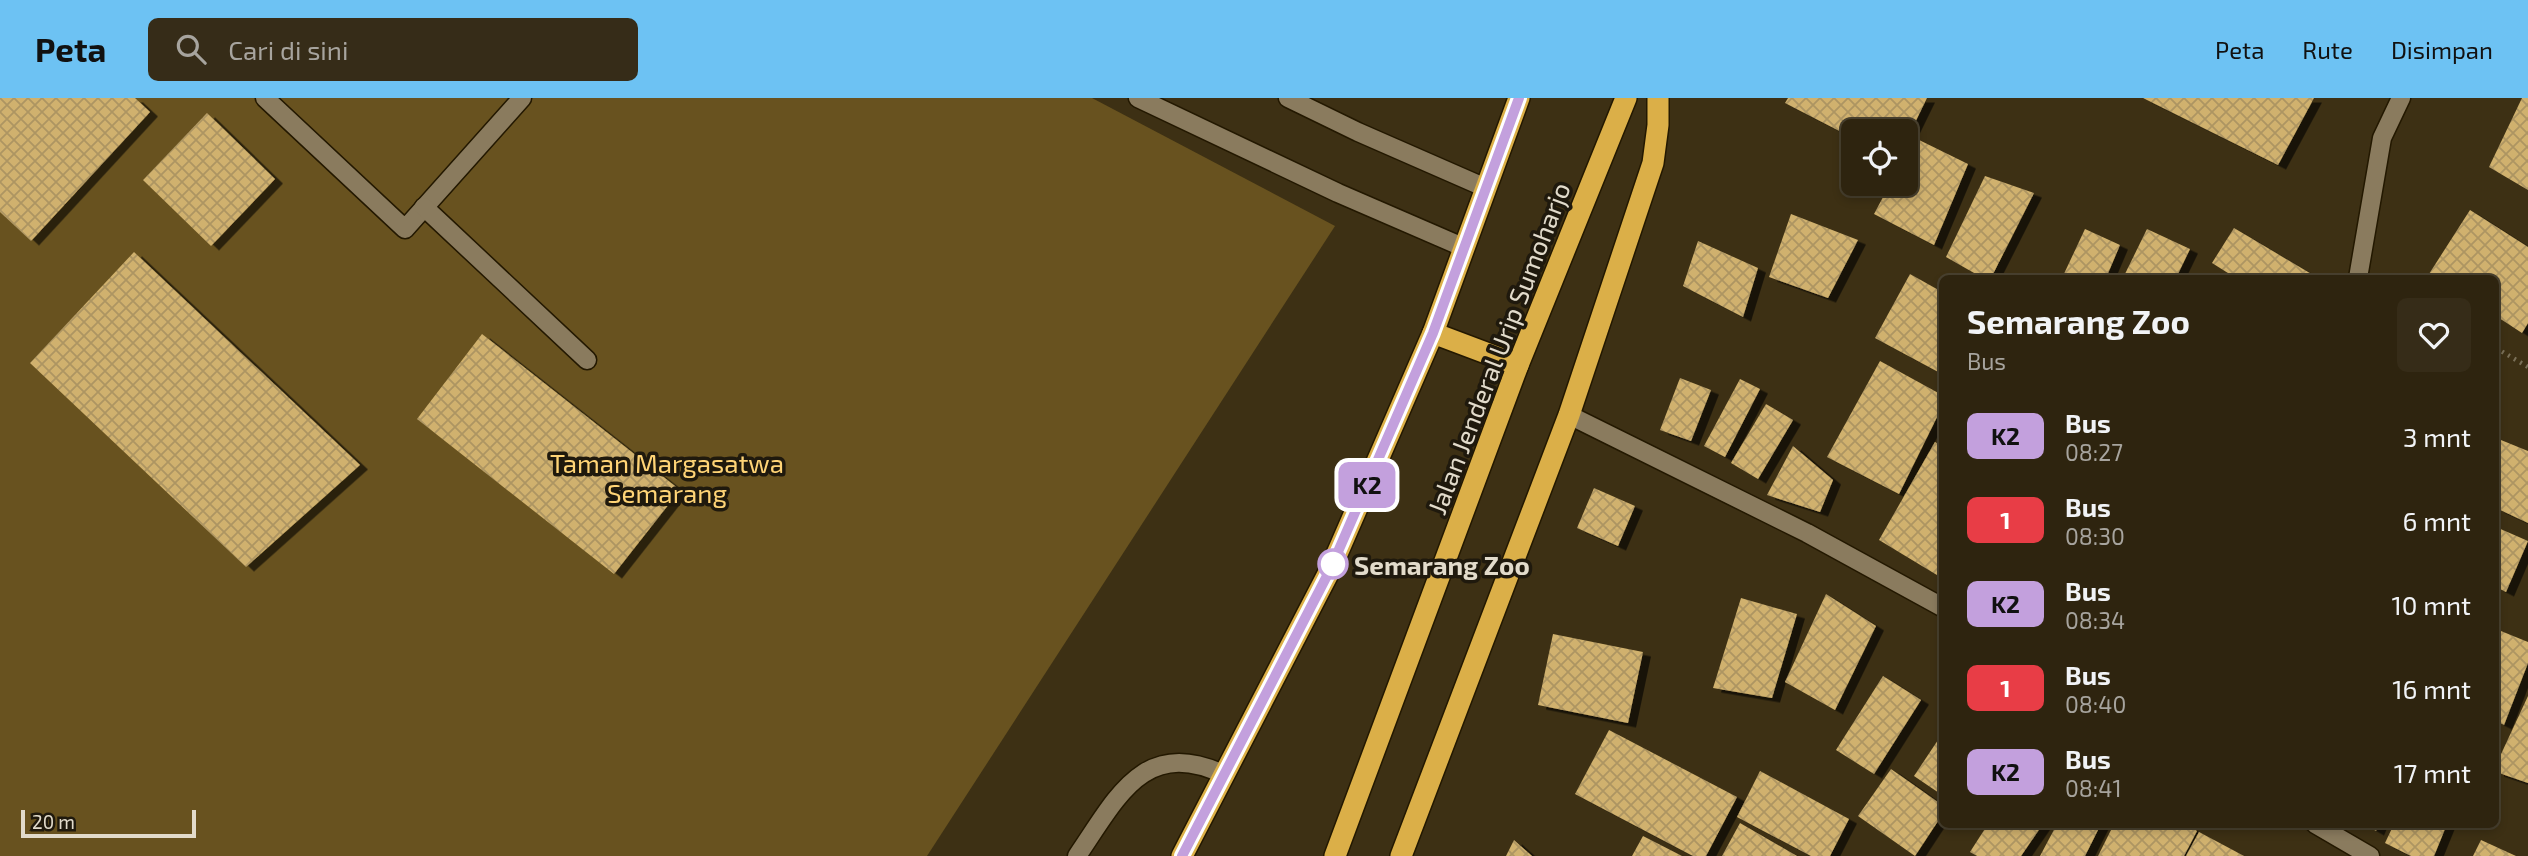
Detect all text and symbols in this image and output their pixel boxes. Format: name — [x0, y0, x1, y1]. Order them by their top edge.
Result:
search box — [148, 18, 638, 81]
text: Peta — [35, 29, 106, 69]
icon: search — [172, 30, 210, 68]
text: Cari di sini — [228, 34, 348, 65]
text: Peta — [2215, 35, 2264, 64]
text: Rute — [2302, 35, 2353, 64]
text: Disimpan — [2391, 35, 2493, 64]
map controls — [1841, 119, 1918, 196]
button: locate — [1841, 119, 1918, 196]
street label: Jalan Jenderal Urip Sumoharjo — [1420, 178, 1576, 518]
button: heart — [2397, 298, 2471, 372]
text: Semarang Zoo — [1967, 301, 2190, 341]
text: Bus — [1967, 347, 2006, 375]
text: Bus — [2065, 407, 2111, 438]
text: K2 — [1991, 421, 2020, 450]
text: 3 mnt — [2403, 421, 2471, 452]
text: 08:27 — [2065, 438, 2123, 466]
park label: Taman Margasatwa Semarang — [550, 447, 784, 508]
line badge: K2 — [1336, 462, 1398, 508]
text: K2 — [1352, 470, 1382, 499]
text: Bus — [2065, 491, 2111, 522]
text: 1 — [2000, 505, 2011, 534]
text: 6 mnt — [2403, 505, 2471, 536]
text: 08:30 — [2065, 522, 2125, 550]
marker: Semarang Zoo — [1318, 549, 1348, 579]
place label: Semarang Zoo — [1354, 549, 1530, 580]
text: Bus — [2065, 575, 2111, 606]
text: K2 — [1991, 589, 2020, 618]
text: 10 mnt — [2391, 589, 2471, 620]
text: 08:34 — [2065, 606, 2125, 634]
text: Bus — [2065, 659, 2111, 690]
text: 1 — [2000, 673, 2011, 702]
text: 16 mnt — [2392, 673, 2471, 704]
text: 08:40 — [2065, 690, 2126, 718]
text: Bus — [2065, 743, 2111, 774]
text: K2 — [1991, 757, 2020, 786]
text: 17 mnt — [2394, 757, 2471, 788]
text: 08:41 — [2065, 774, 2122, 802]
scale bar — [21, 807, 196, 839]
text: 20 m — [32, 810, 75, 833]

